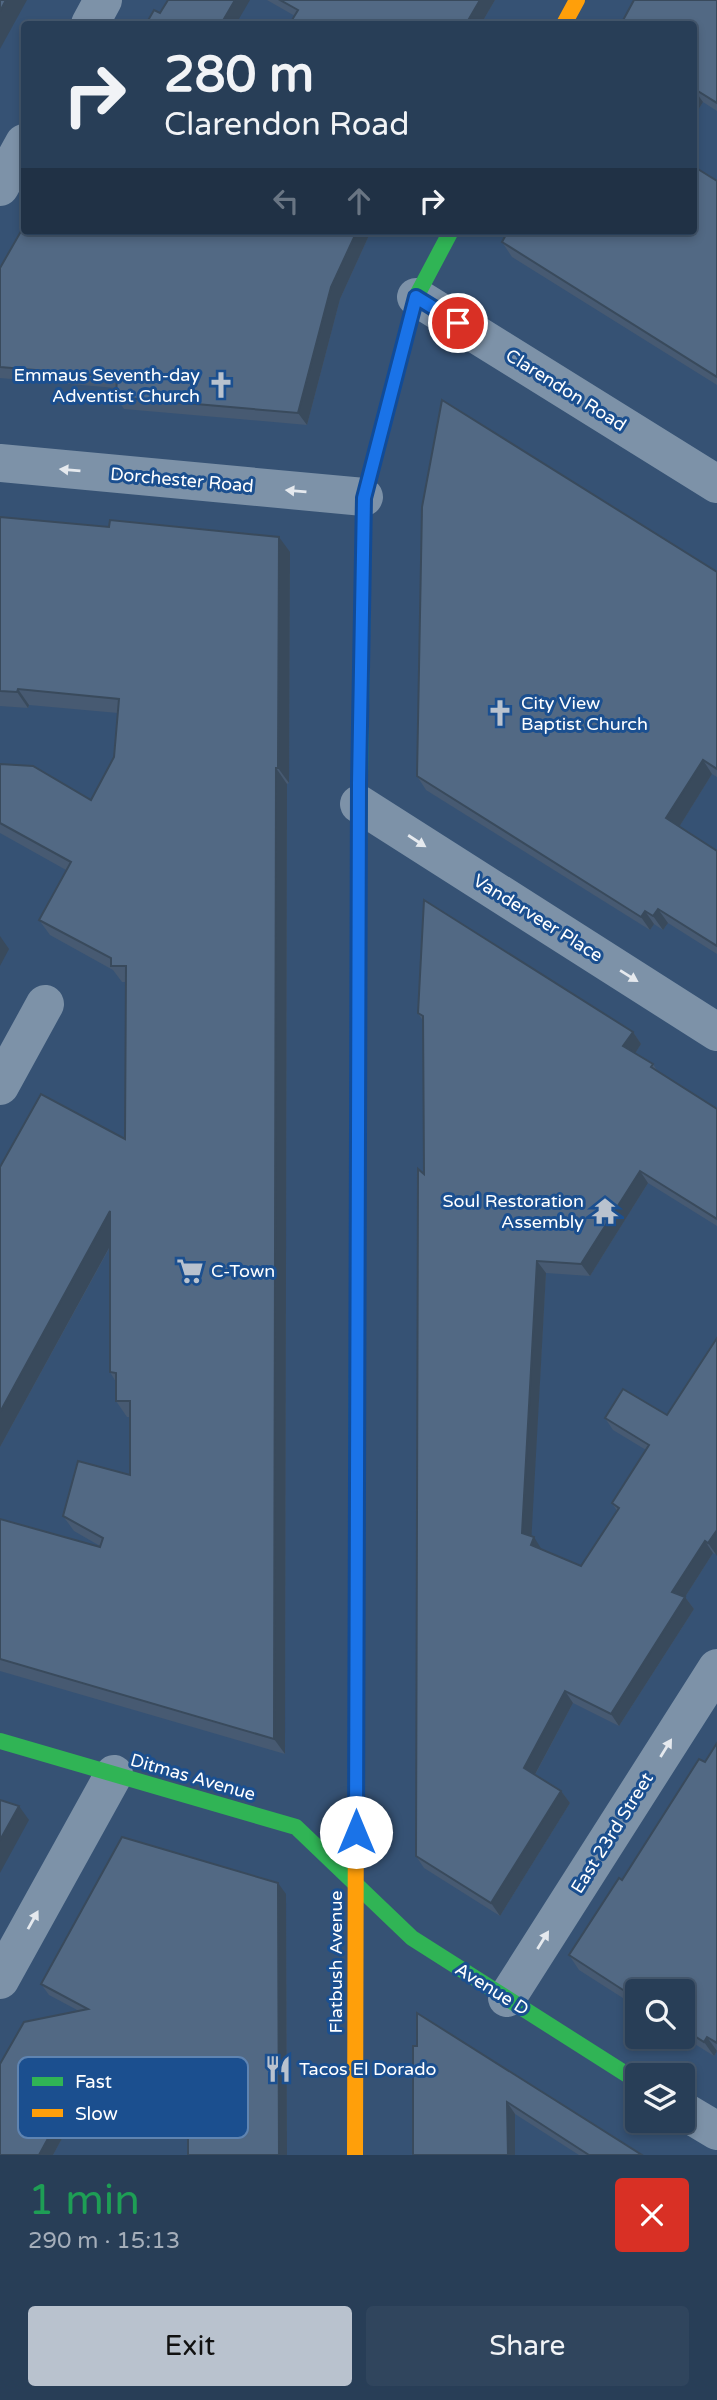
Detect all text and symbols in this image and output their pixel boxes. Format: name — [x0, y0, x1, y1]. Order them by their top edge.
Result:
text: 280 m — [164, 46, 314, 105]
icon: right — [49, 49, 140, 140]
text: Clarendon Road — [164, 106, 409, 144]
icon: left — [267, 182, 305, 220]
icon: ahead — [340, 182, 378, 220]
icon: right — [413, 182, 451, 220]
pin — [428, 293, 488, 353]
icon: arrive — [439, 304, 477, 342]
street label: Clarendon Road — [502, 344, 630, 436]
place label: Emmaus Seventh-day Adventist Church — [14, 364, 200, 407]
church icon: Emmaus Seventh-day Adventist Church — [206, 370, 236, 400]
street label: Dorchester Road — [109, 463, 255, 497]
one-way arrow — [59, 464, 81, 475]
one-way arrow — [285, 485, 307, 496]
place label: City View Baptist Church — [521, 692, 648, 735]
church icon: City View Baptist Church — [485, 698, 515, 728]
one-way arrow — [407, 835, 426, 848]
street label: Vanderveer Place — [469, 869, 607, 967]
one-way arrow — [620, 970, 639, 983]
place label: Soul Restoration Assembly — [443, 1190, 584, 1233]
temple icon: Soul Restoration Assembly — [590, 1196, 620, 1226]
supermarket icon: C-Town — [175, 1256, 205, 1286]
place label: C-Town — [211, 1260, 275, 1282]
one-way arrow — [659, 1739, 672, 1758]
street label: Ditmas Avenue — [128, 1749, 258, 1805]
street label: East 23rd Street — [566, 1768, 658, 1897]
position arrow — [319, 1795, 393, 1869]
street label: Flatbush Avenue — [325, 1890, 347, 2034]
one-way arrow — [27, 1911, 39, 1930]
one-way arrow — [537, 1931, 550, 1950]
street label: Avenue D — [451, 1958, 533, 2020]
map controls — [625, 1979, 695, 2133]
button: search — [625, 1979, 695, 2049]
restaurant icon: Tacos El Dorado — [263, 2054, 293, 2084]
legend — [18, 2057, 248, 2138]
place label: Tacos El Dorado — [299, 2058, 437, 2080]
button: layers — [625, 2063, 695, 2133]
text: Fast — [75, 2071, 112, 2093]
text: Slow — [75, 2103, 118, 2125]
text: 1 min — [28, 2175, 140, 2226]
button: close — [615, 2178, 689, 2252]
text: 290 m · 15:13 — [28, 2227, 180, 2255]
button: Exit — [28, 2306, 352, 2386]
button: Share — [366, 2306, 689, 2386]

